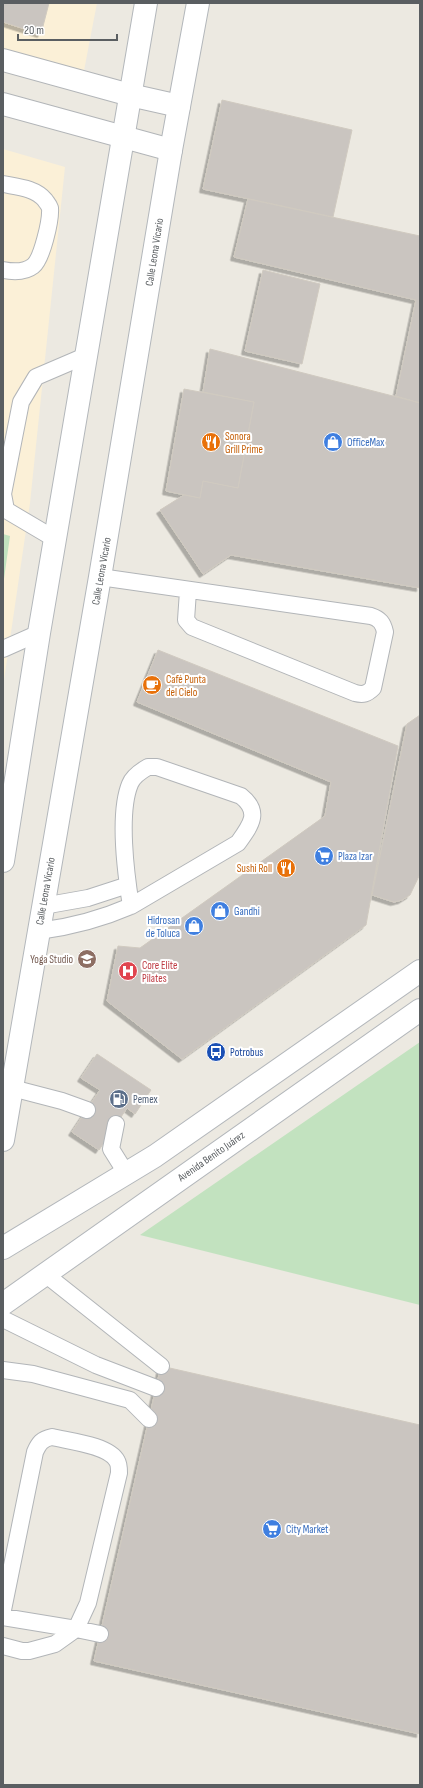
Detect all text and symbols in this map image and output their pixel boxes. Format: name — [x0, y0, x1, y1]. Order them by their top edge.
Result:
scale bar — [18, 16, 117, 42]
text: 20 m — [24, 23, 44, 38]
street label: Calle Leona Vicario — [143, 217, 166, 287]
place label: Sonora Grill Prime — [225, 430, 263, 456]
restaurant icon: Sonora Grill Prime — [200, 431, 222, 453]
shop icon: OfficeMax — [322, 431, 344, 453]
place label: OfficeMax — [347, 436, 384, 449]
street label: Calle Leona Vicario — [89, 536, 114, 606]
place label: Café Punta del Cielo — [166, 673, 206, 699]
cafe icon: Café Punta del Cielo — [141, 674, 163, 696]
supermarket icon: Plaza Izar — [313, 845, 335, 867]
place label: Plaza Izar — [338, 850, 372, 863]
street label: Calle Leona Vicario — [33, 856, 58, 926]
restaurant icon: Sushi Roll — [275, 857, 297, 879]
place label: Sushi Roll — [237, 862, 272, 875]
shop icon: Gandhi — [209, 900, 231, 922]
place label: Gandhi — [234, 905, 260, 918]
place label: Hidrosan de Toluca — [146, 914, 180, 940]
shop icon: Hidrosan de Toluca — [183, 915, 205, 937]
school or university icon: Yoga Studio — [76, 948, 98, 970]
place label: Yoga Studio — [30, 953, 73, 966]
place label: Core Elite Pilates — [142, 959, 178, 985]
hospital icon: Core Elite Pilates — [117, 960, 139, 982]
bus stop icon: Potrobus — [205, 1041, 227, 1063]
place label: Potrobus — [230, 1046, 263, 1059]
fuel station icon: Pemex — [108, 1088, 130, 1110]
place label: Pemex — [133, 1093, 158, 1106]
street label: Avenida Benito Juárez — [175, 1129, 247, 1185]
supermarket icon: City Market — [261, 1518, 283, 1540]
place label: City Market — [286, 1523, 329, 1536]

